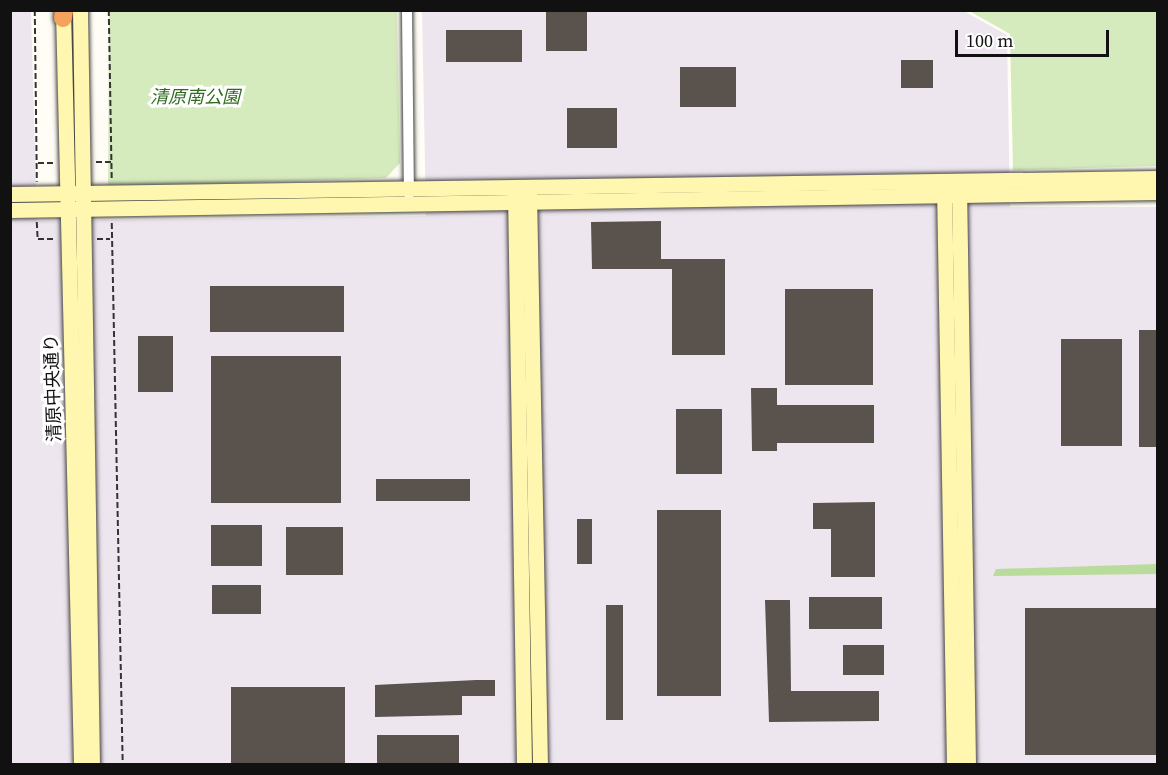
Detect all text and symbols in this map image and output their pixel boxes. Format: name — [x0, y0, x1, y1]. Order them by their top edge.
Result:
scale bar — [958, 18, 1112, 56]
text: 100 m — [966, 28, 1013, 53]
park label: 清原南公園 — [150, 86, 240, 108]
street label: 清原中央通り — [40, 334, 66, 442]

